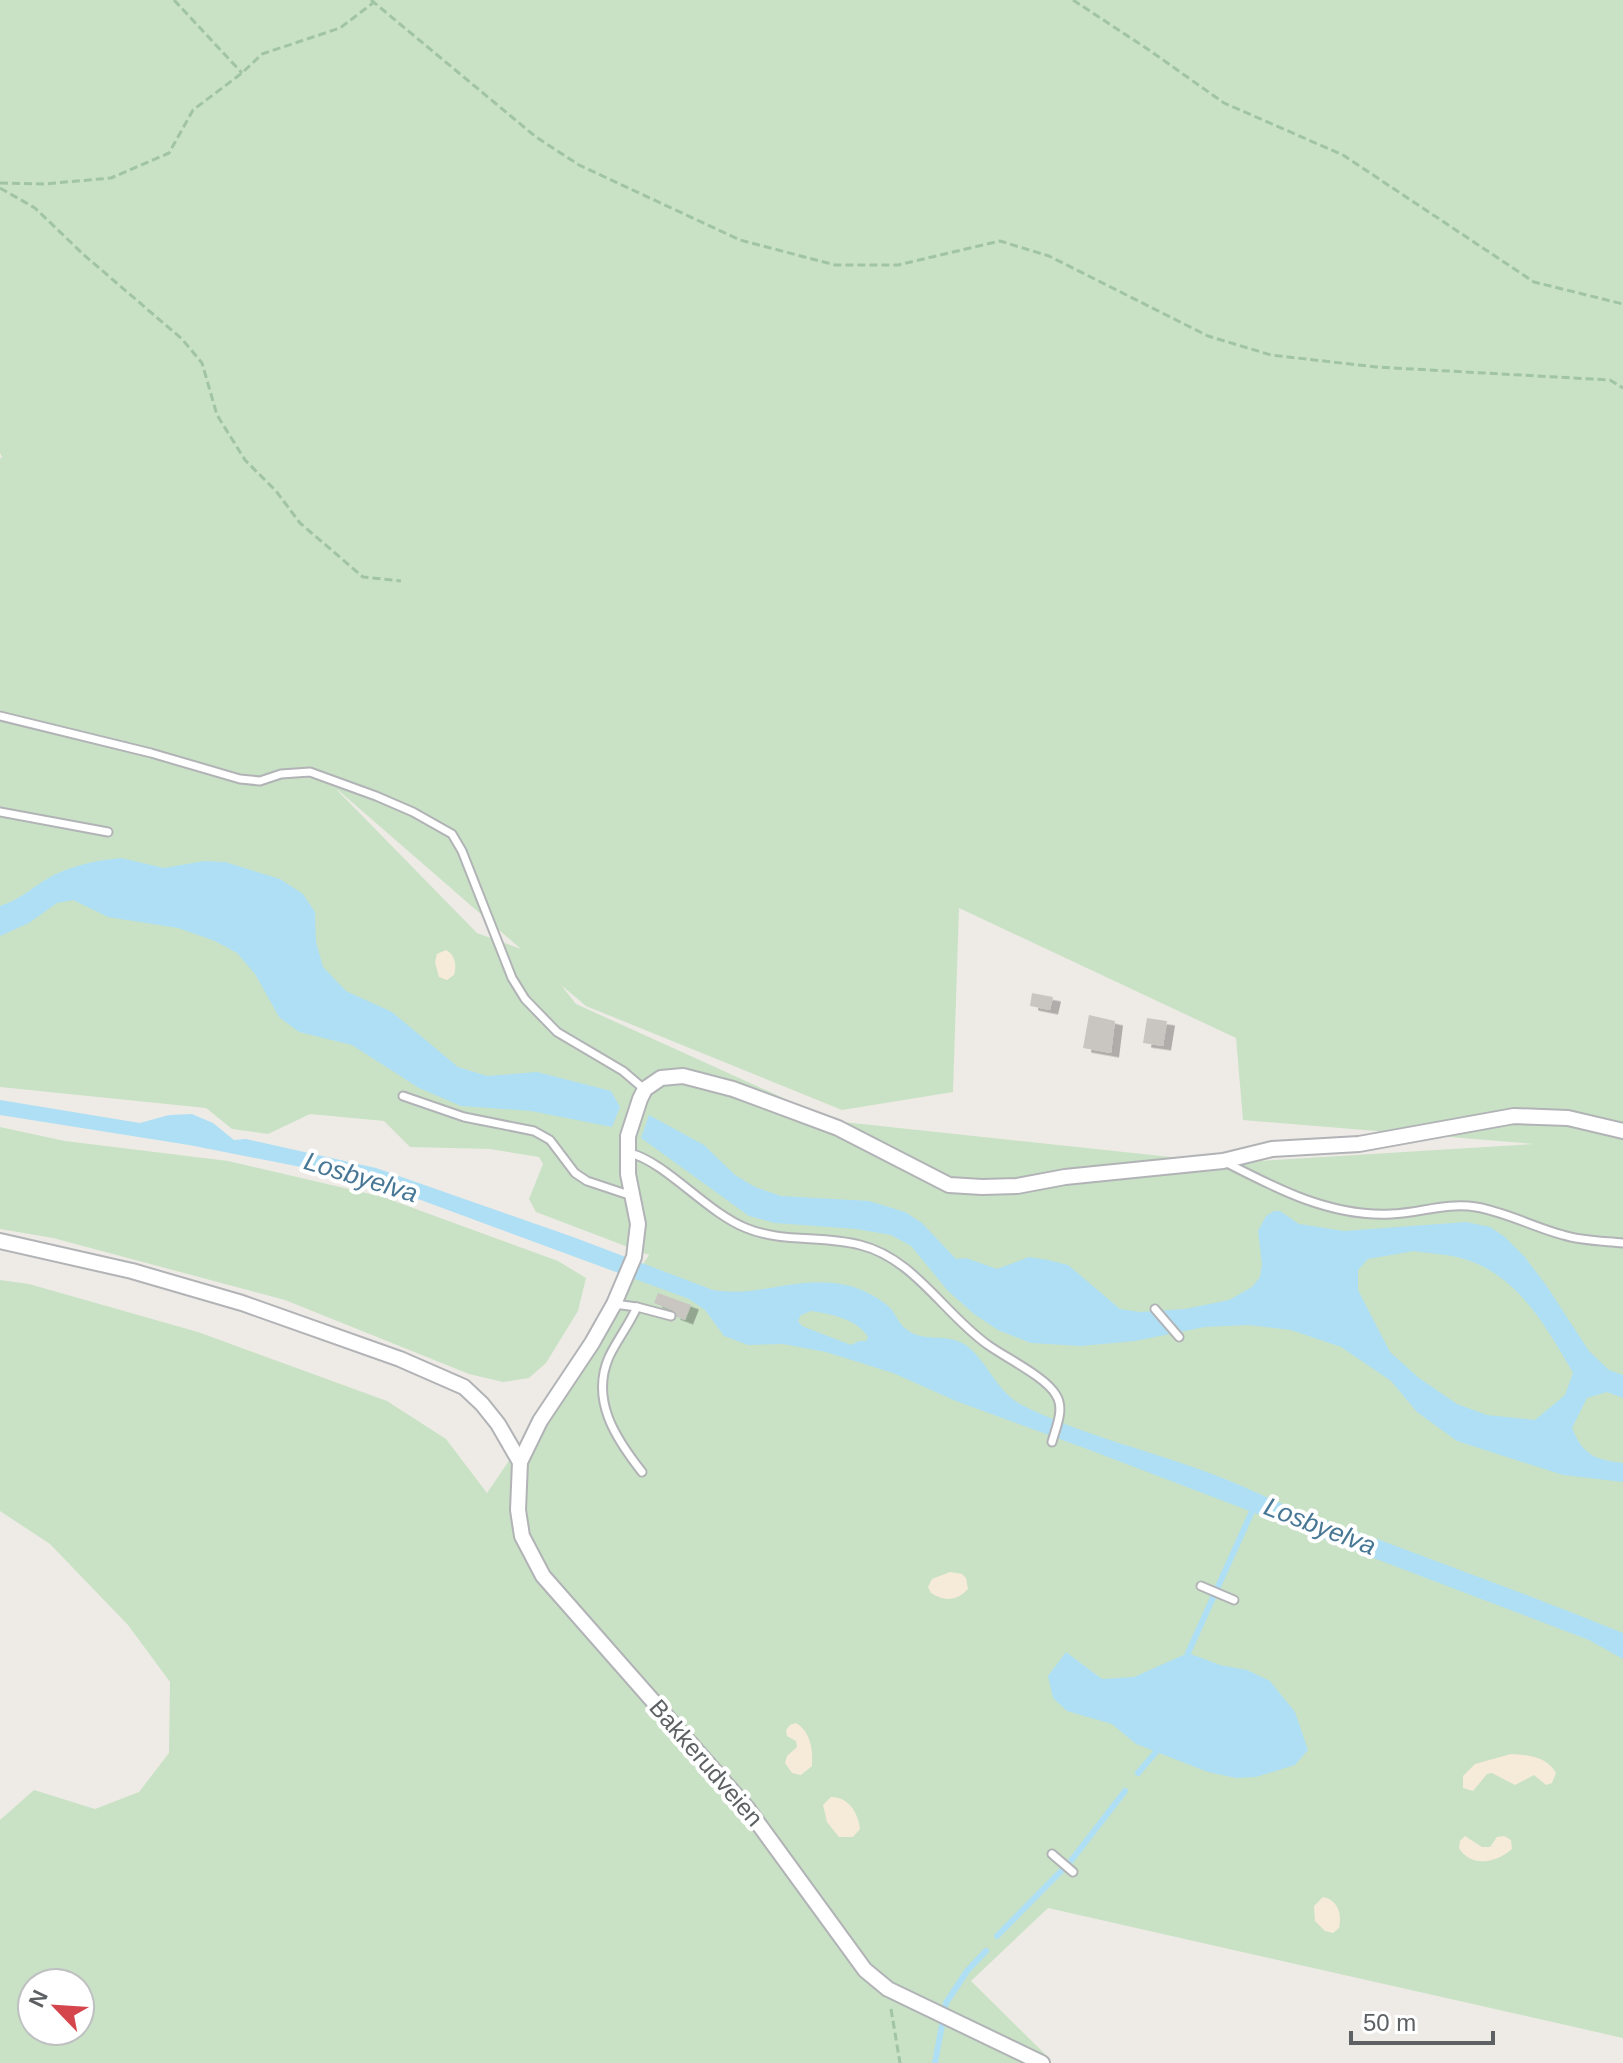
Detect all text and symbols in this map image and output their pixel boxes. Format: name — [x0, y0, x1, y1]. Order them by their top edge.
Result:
water label: Losbyelva — [301, 1146, 421, 1208]
water label: Losbyelva — [1260, 1491, 1380, 1561]
street label: Bakkerudveien — [644, 1694, 769, 1831]
north arrow — [16, 1967, 96, 2047]
text: N — [24, 1986, 53, 2011]
scale bar — [1351, 1995, 1493, 2045]
text: 50 m — [1363, 2009, 1416, 2036]

